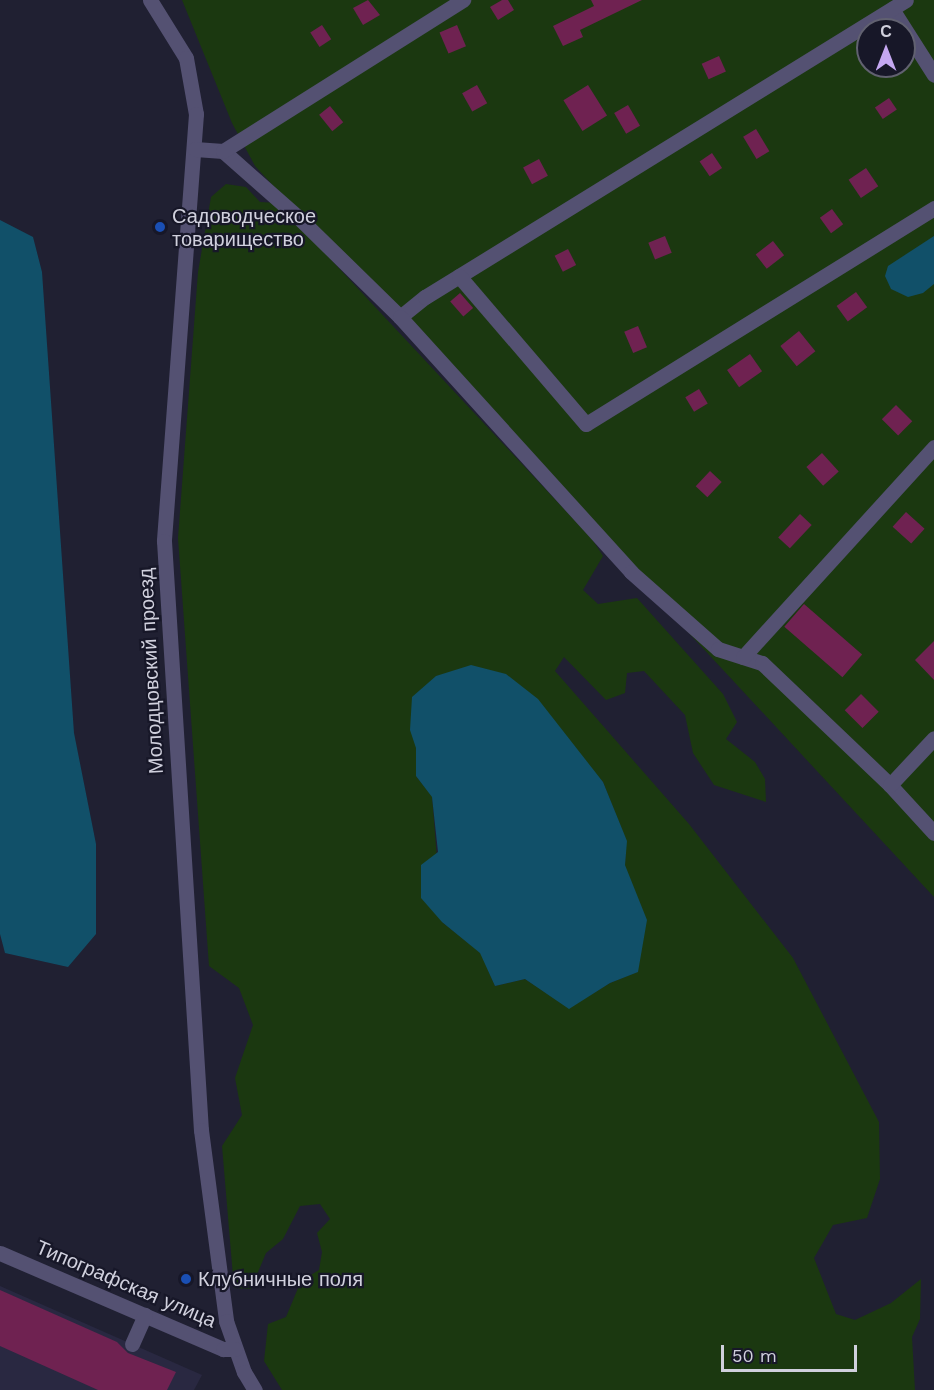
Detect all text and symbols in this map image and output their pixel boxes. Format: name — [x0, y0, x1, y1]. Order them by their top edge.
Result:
north arrow — [856, 18, 916, 78]
text: С — [880, 22, 892, 41]
place label: Садоводческое товарищество — [172, 204, 316, 251]
marker: Садоводческое товарищество — [153, 220, 167, 234]
street label: Молодцовский проезд — [134, 567, 168, 775]
street label: Типографская улица — [32, 1235, 220, 1333]
place label: Клубничные поля — [198, 1267, 363, 1291]
marker: Клубничные поля — [179, 1272, 193, 1286]
scale bar — [724, 1333, 860, 1371]
text: 50 m — [732, 1345, 777, 1366]

